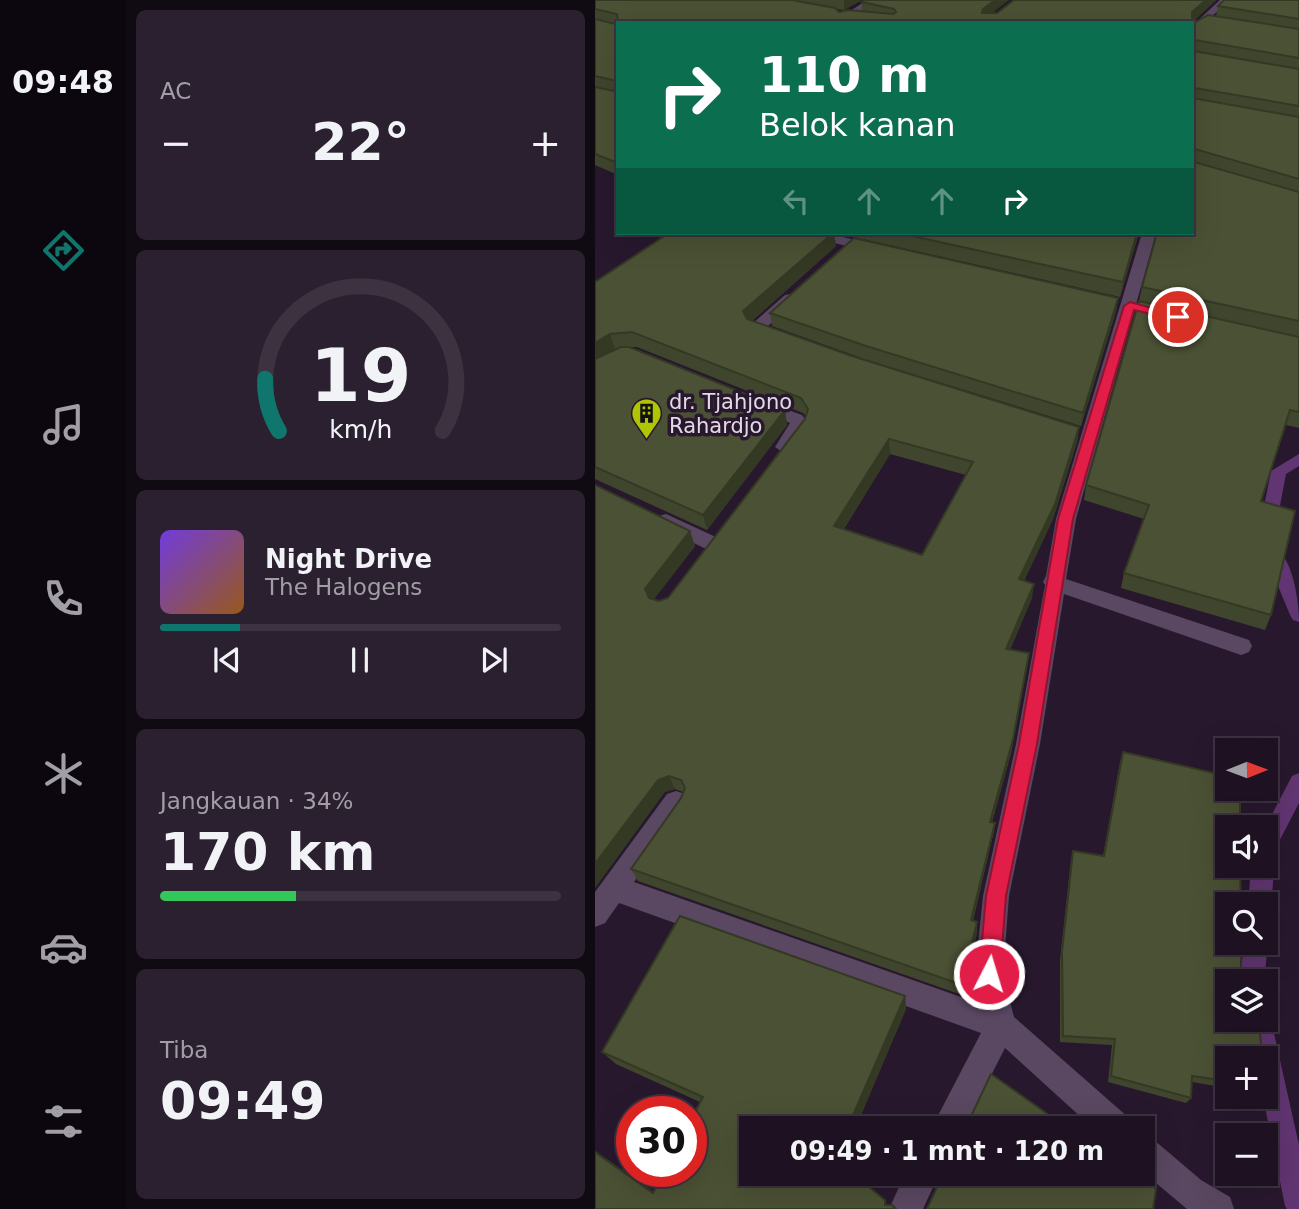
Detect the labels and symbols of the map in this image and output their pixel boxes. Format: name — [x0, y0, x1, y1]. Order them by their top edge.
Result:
pin — [1148, 287, 1208, 347]
place label: dr. Tjahjono Rahardjo — [669, 390, 792, 438]
building icon: dr. Tjahjono Rahardjo — [629, 397, 663, 441]
north arrow — [1215, 738, 1277, 802]
position arrow — [952, 937, 1026, 1011]
speed limit sign: 30 — [616, 1096, 707, 1187]

